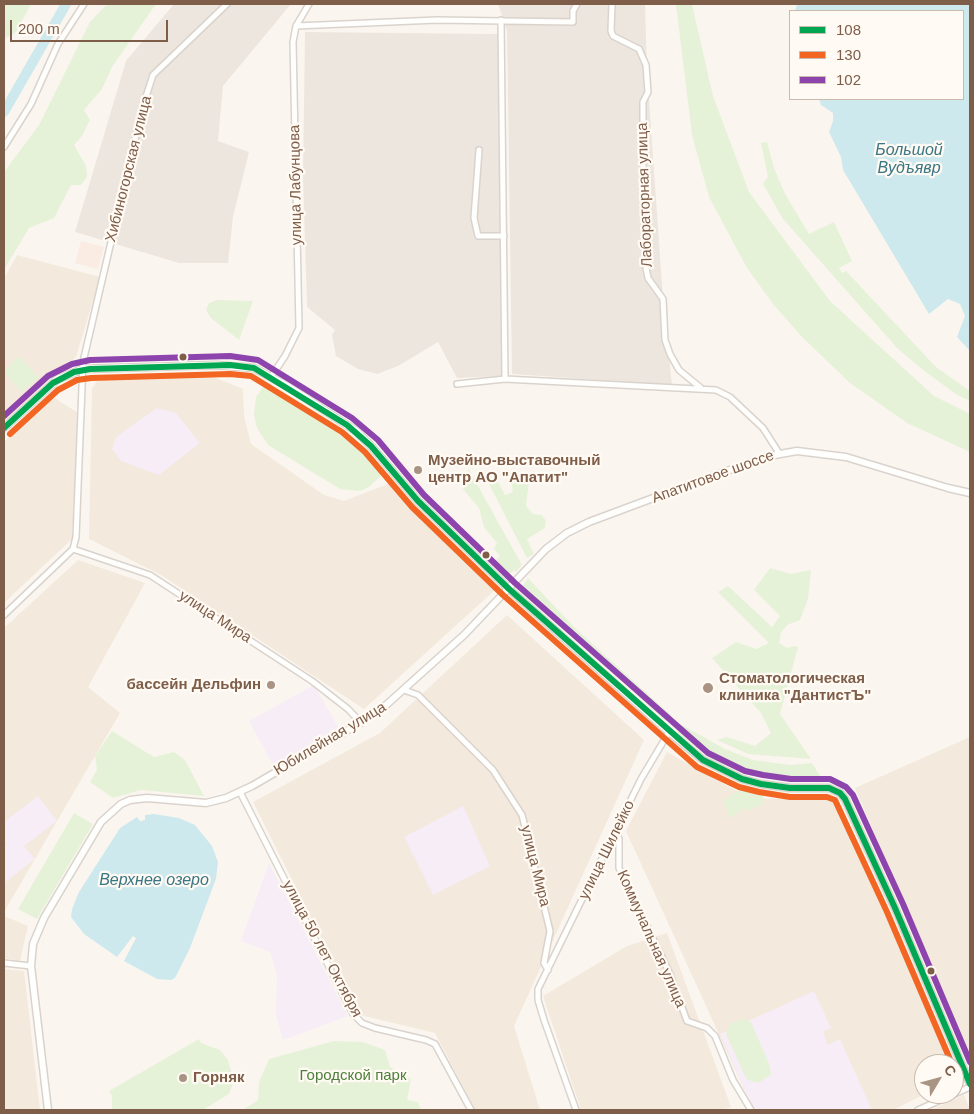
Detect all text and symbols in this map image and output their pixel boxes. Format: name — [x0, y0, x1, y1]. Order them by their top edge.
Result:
scale bar — [12, 10, 170, 42]
legend — [789, 10, 964, 100]
text: 200 m — [18, 20, 60, 37]
text: 108 — [836, 21, 861, 38]
text: 130 — [836, 46, 861, 63]
text: 102 — [836, 71, 861, 88]
street label: Хибиногорская улица — [102, 94, 156, 244]
street label: Лабораторная улица — [633, 122, 657, 268]
street label: улица Лабунцова — [286, 125, 306, 245]
water label: Большой Вудъявр — [875, 141, 943, 179]
unlabelled marker — [178, 352, 188, 362]
street label: Апатитовое шоссе — [649, 447, 777, 507]
place label: Музейно-выставочный центр АО "Апатит" — [428, 452, 600, 487]
marker: Музейно-выставочный центр АО "Апатит" — [412, 464, 424, 476]
unlabelled marker — [481, 550, 491, 560]
street label: улица Мира — [175, 587, 255, 647]
place label: Стоматологическая клиника "ДантистЪ" — [719, 670, 871, 705]
place label: бассейн Дельфин — [127, 676, 261, 694]
marker: бассейн Дельфин — [265, 679, 277, 691]
marker: Стоматологическая клиника "ДантистЪ" — [701, 681, 715, 695]
street label: Юбилейная улица — [271, 698, 389, 780]
street label: улица Шилейко — [575, 797, 639, 903]
street label: улица Мира — [516, 824, 554, 908]
street label: Коммунальная улица — [613, 867, 689, 1011]
water label: Верхнее озеро — [99, 871, 209, 891]
street label: улица 50 лет Октября — [278, 878, 366, 1020]
unlabelled marker — [926, 966, 936, 976]
north arrow — [914, 1054, 964, 1104]
text: С — [941, 1062, 960, 1079]
park label: Городской парк — [299, 1067, 407, 1085]
place label: Горняк — [193, 1069, 244, 1087]
marker: Горняк — [177, 1072, 189, 1084]

